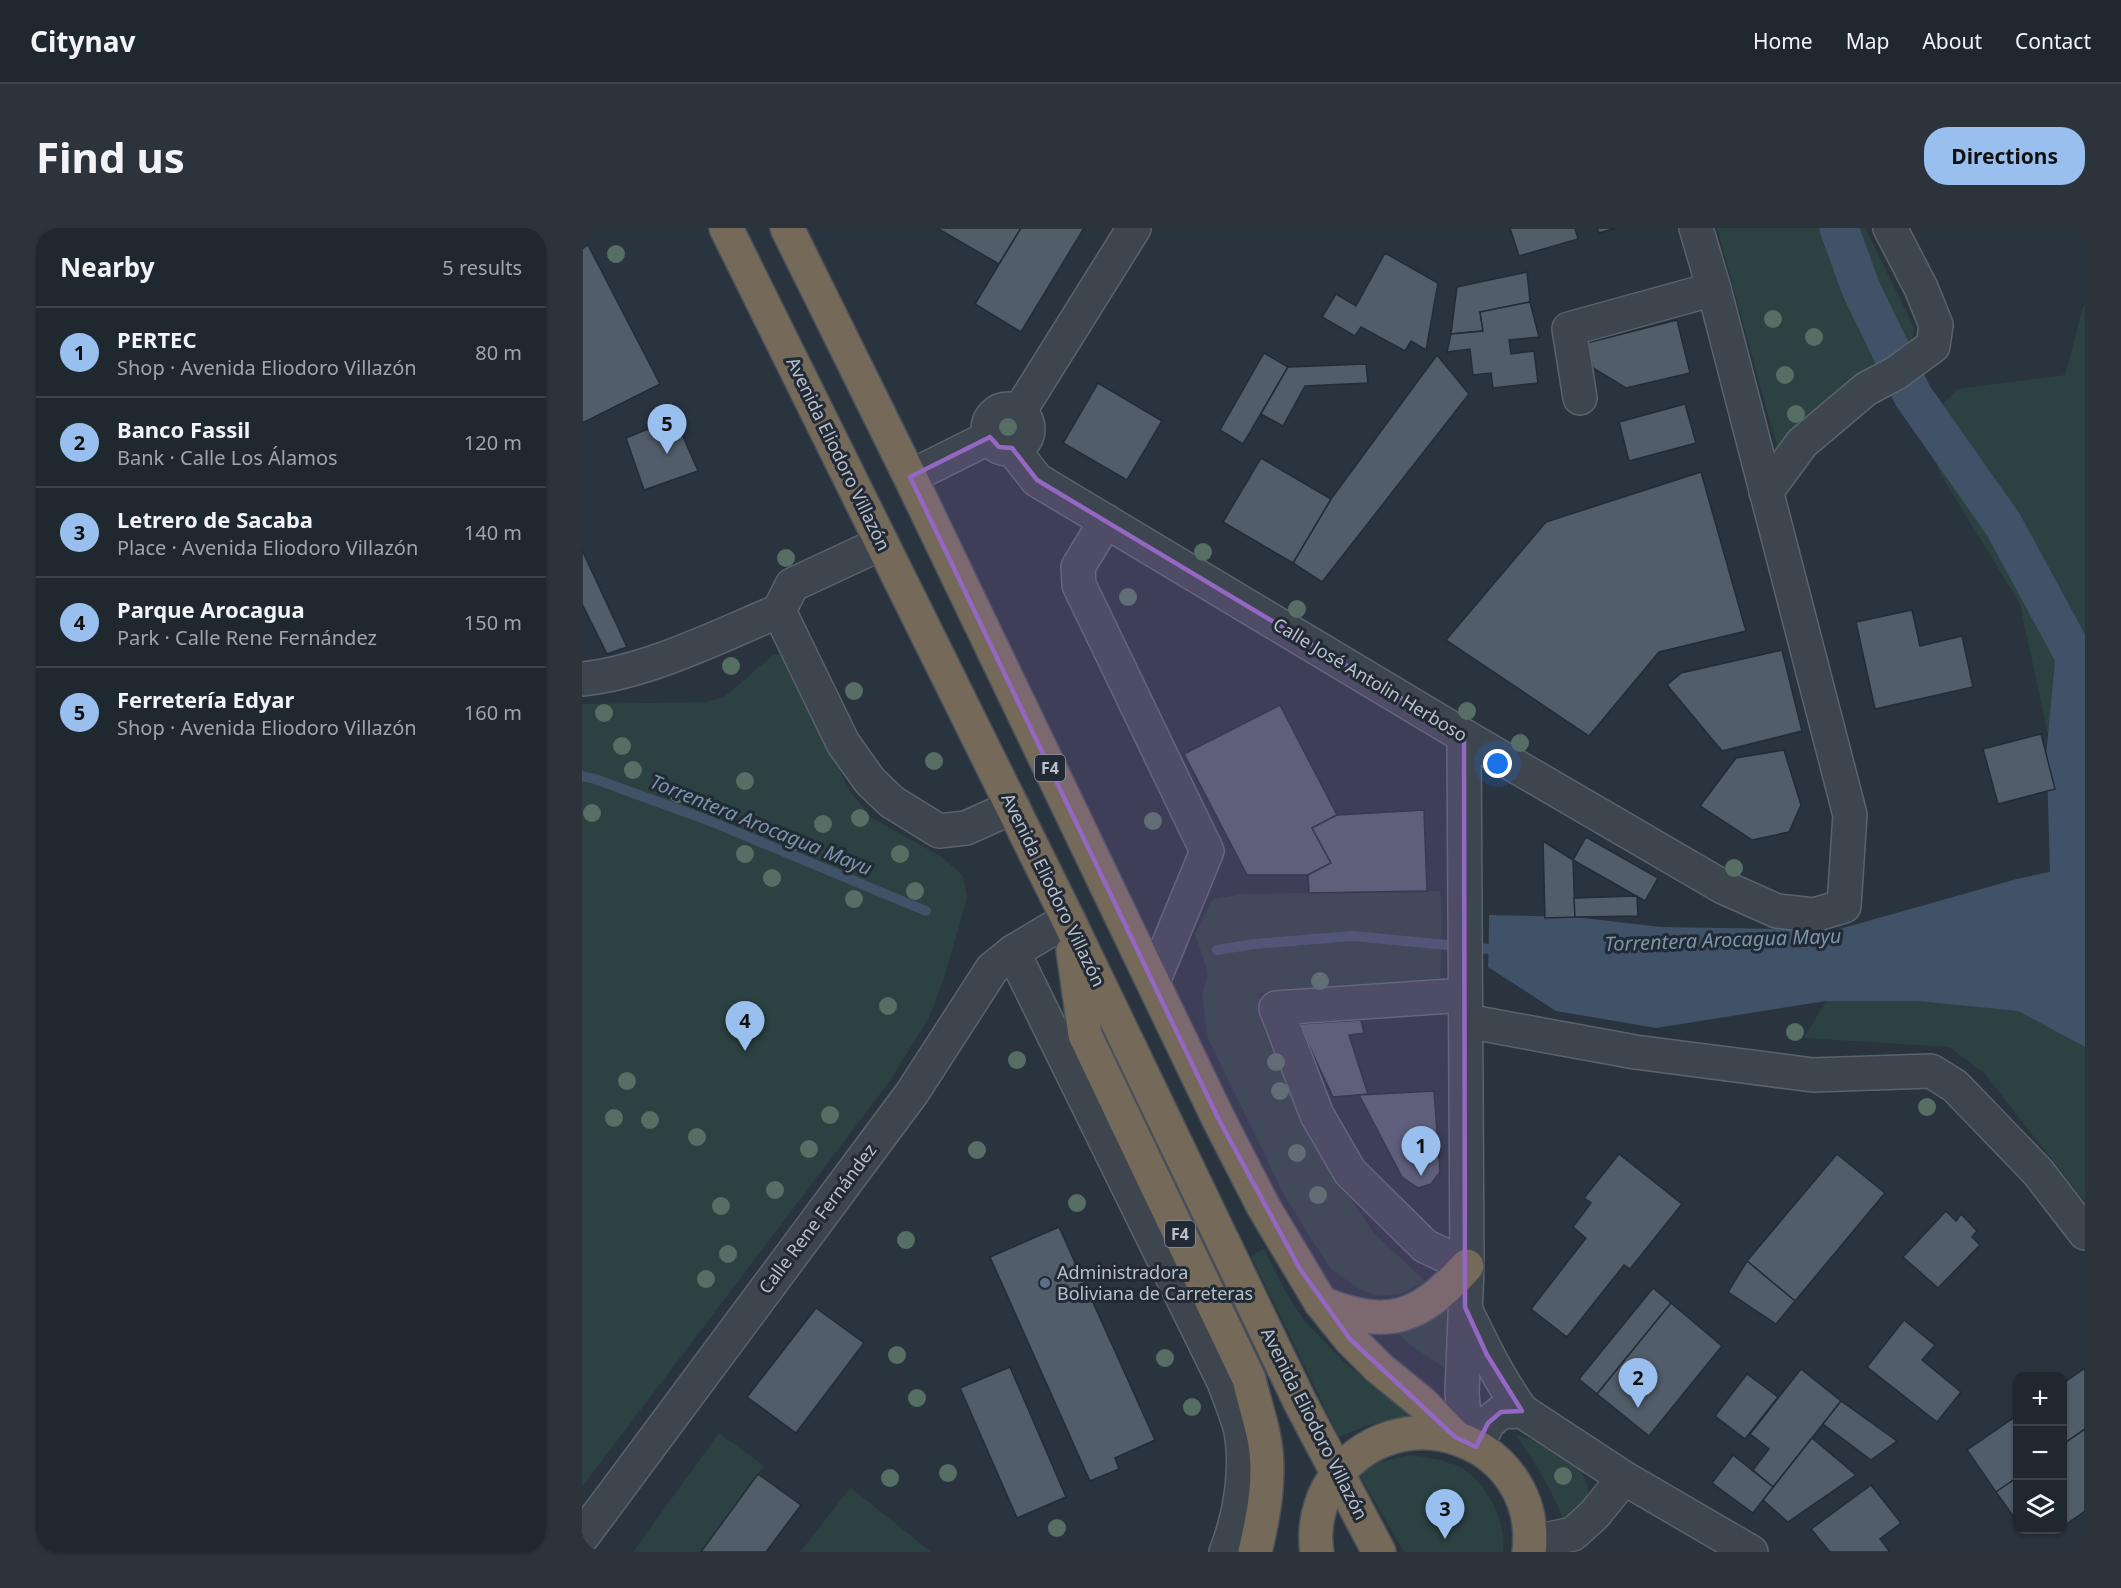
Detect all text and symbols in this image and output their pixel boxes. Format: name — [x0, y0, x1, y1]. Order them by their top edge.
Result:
text: Citynav — [30, 22, 135, 60]
text: Home — [1753, 27, 1813, 55]
text: Map — [1846, 27, 1889, 55]
text: About — [1922, 27, 1982, 55]
text: Contact — [2015, 27, 2091, 55]
button: Directions — [1924, 127, 2085, 185]
text: Find us — [36, 128, 185, 185]
text: Nearby — [60, 249, 155, 285]
text: 5 results — [442, 254, 522, 281]
text: PERTEC — [117, 324, 197, 354]
text: 1 — [74, 339, 85, 366]
text: 80 m — [475, 339, 522, 366]
street label: Avenida Eliodoro Villazón — [782, 353, 896, 554]
text: Shop · Avenida Eliodoro Villazón — [117, 354, 417, 381]
pin: 5 — [648, 404, 686, 454]
text: Banco Fassil — [117, 414, 250, 444]
text: 2 — [74, 429, 85, 456]
text: 120 m — [464, 429, 522, 456]
text: Bank · Calle Los Álamos — [117, 444, 338, 471]
text: Letrero de Sacaba — [117, 504, 313, 534]
text: 3 — [74, 519, 85, 546]
text: 140 m — [464, 519, 522, 546]
text: Place · Avenida Eliodoro Villazón — [117, 534, 418, 561]
text: Parque Arocagua — [117, 594, 305, 624]
text: 4 — [74, 609, 85, 636]
text: 150 m — [464, 609, 522, 636]
street label: Calle José Antolin Herboso — [1269, 612, 1472, 747]
text: Park · Calle Rene Fernández — [117, 624, 377, 651]
text: Ferretería Edyar — [117, 684, 294, 714]
text: 5 — [74, 699, 85, 726]
text: 160 m — [464, 699, 522, 726]
text: Shop · Avenida Eliodoro Villazón — [117, 714, 417, 741]
your location — [1483, 749, 1512, 778]
road number: F4 — [1035, 755, 1065, 781]
water label: Torrentera Arocagua Mayu — [646, 768, 876, 881]
street label: Avenida Eliodoro Villazón — [997, 789, 1111, 990]
water label: Torrentera Arocagua Mayu — [1604, 922, 1842, 957]
pin: 4 — [726, 1002, 764, 1051]
pin: 1 — [1402, 1126, 1440, 1176]
street label: Calle Rene Fernández — [753, 1139, 881, 1298]
road number: F4 — [1165, 1221, 1195, 1247]
place label: Administradora Boliviana de Carreteras — [1057, 1260, 1253, 1305]
marker: Administradora Boliviana de Carreteras — [1038, 1276, 1052, 1290]
street label: Avenida Eliodoro Villazón — [1256, 1323, 1374, 1524]
pin: 2 — [1618, 1358, 1658, 1408]
map controls — [2013, 1372, 2067, 1534]
button: + — [2013, 1372, 2067, 1426]
button: − — [2013, 1426, 2067, 1480]
button: layers — [2013, 1480, 2067, 1534]
pin: 3 — [1426, 1490, 1464, 1539]

